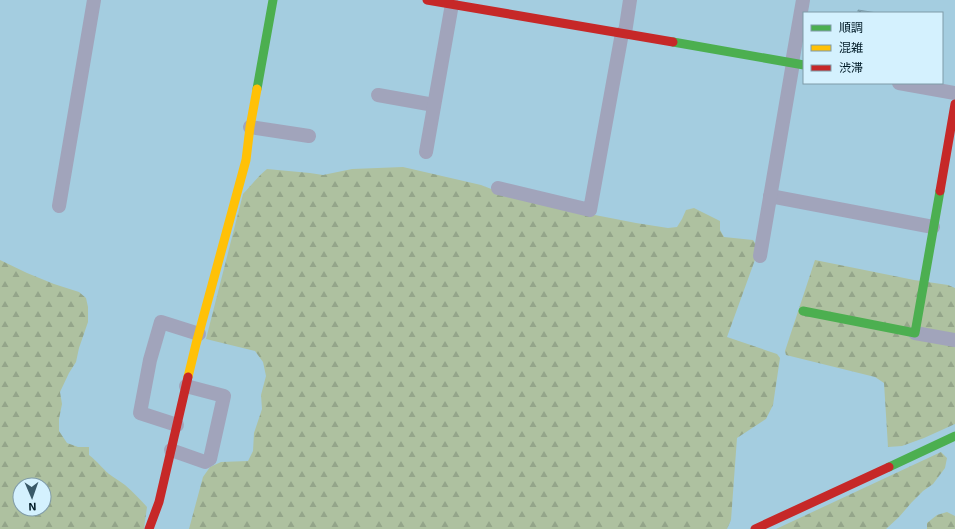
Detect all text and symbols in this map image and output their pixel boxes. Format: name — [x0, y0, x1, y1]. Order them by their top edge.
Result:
legend — [803, 12, 943, 84]
text: 順調 — [839, 20, 863, 34]
text: 混雑 — [839, 40, 863, 54]
text: 渋滞 — [839, 60, 863, 74]
north arrow — [12, 477, 52, 517]
text: N — [28, 501, 37, 514]

